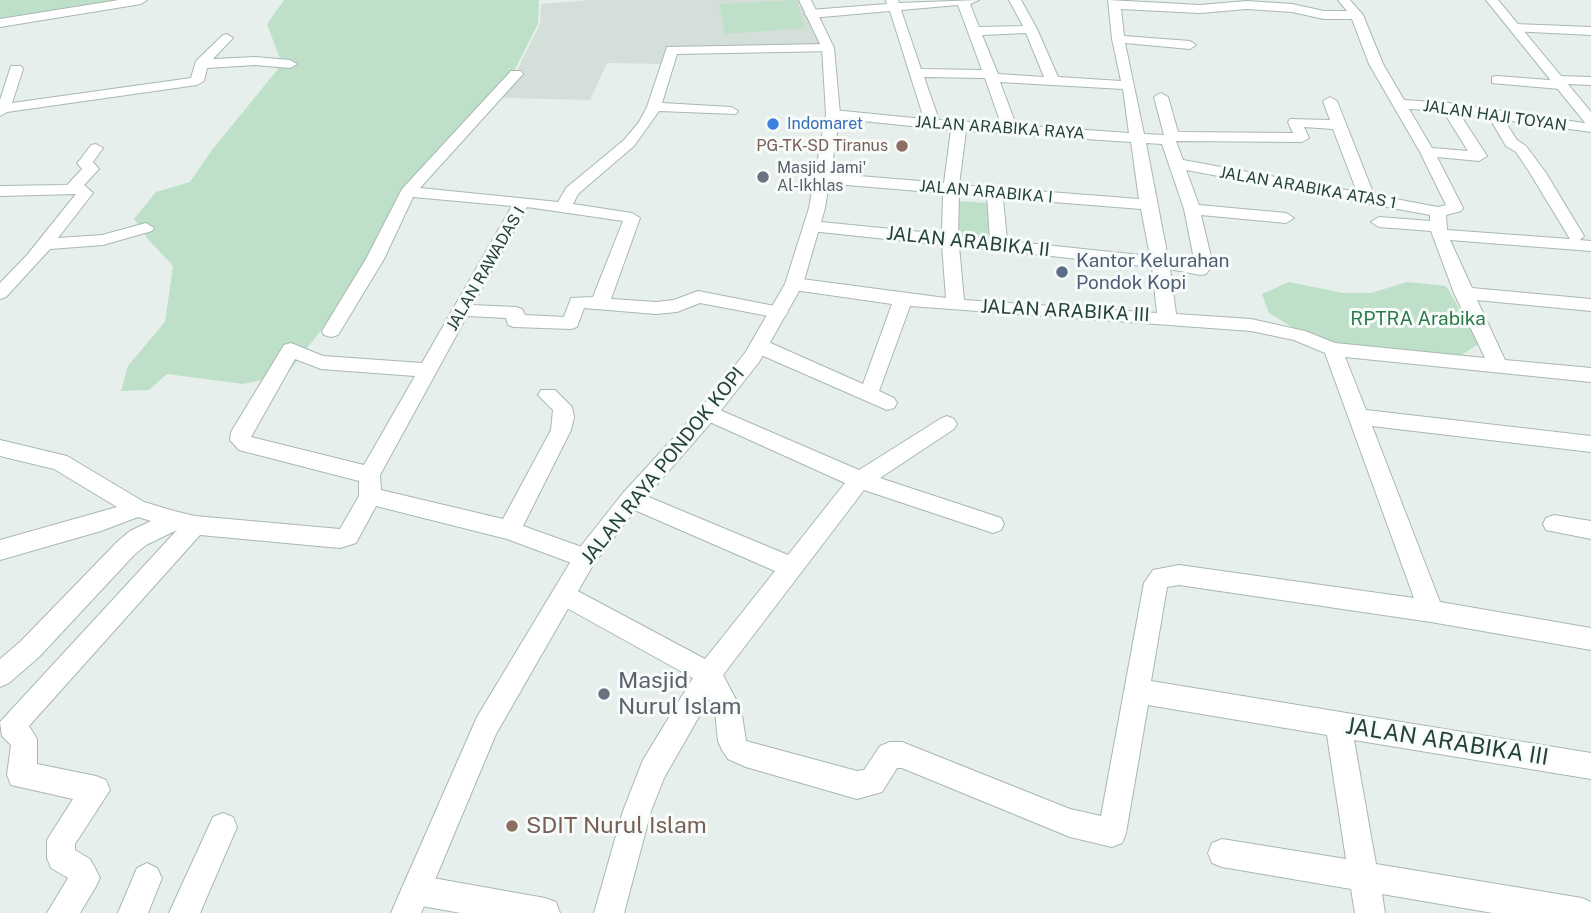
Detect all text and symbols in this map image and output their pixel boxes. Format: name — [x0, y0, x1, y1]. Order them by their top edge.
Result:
street label: JALAN HAJI TOYAN — [1422, 96, 1568, 136]
street label: JALAN ARABIKA RAYA — [915, 112, 1085, 144]
place label: Indomaret — [787, 114, 863, 134]
marker: Indomaret — [765, 116, 781, 132]
place label: PG-TK-SD Tiranus — [756, 136, 888, 156]
marker: PG-TK-SD Tiranus — [894, 138, 910, 154]
place label: Masjid Jami' Al-Ikhlas — [777, 158, 866, 196]
street label: JALAN ARABIKA ATAS 1 — [1218, 163, 1398, 213]
marker: Masjid Jami' Al-Ikhlas — [755, 169, 771, 185]
street label: JALAN ARABIKA I — [919, 177, 1053, 207]
street label: JALAN RAWADAS I — [443, 204, 529, 334]
street label: JALAN ARABIKA II — [885, 222, 1051, 262]
place label: Kantor Kelurahan Pondok Kopi — [1076, 250, 1230, 294]
marker: Kantor Kelurahan Pondok Kopi — [1054, 264, 1070, 280]
street label: JALAN ARABIKA III — [980, 295, 1150, 327]
park label: RPTRA Arabika — [1350, 308, 1486, 330]
street label: JALAN RAYA PONDOK KOPI — [577, 363, 749, 569]
place label: Masjid Nurul Islam — [618, 667, 742, 721]
marker: Masjid Nurul Islam — [596, 686, 612, 702]
street label: JALAN ARABIKA III — [1344, 712, 1550, 772]
place label: SDIT Nurul Islam — [526, 812, 707, 840]
marker: SDIT Nurul Islam — [504, 818, 520, 834]

